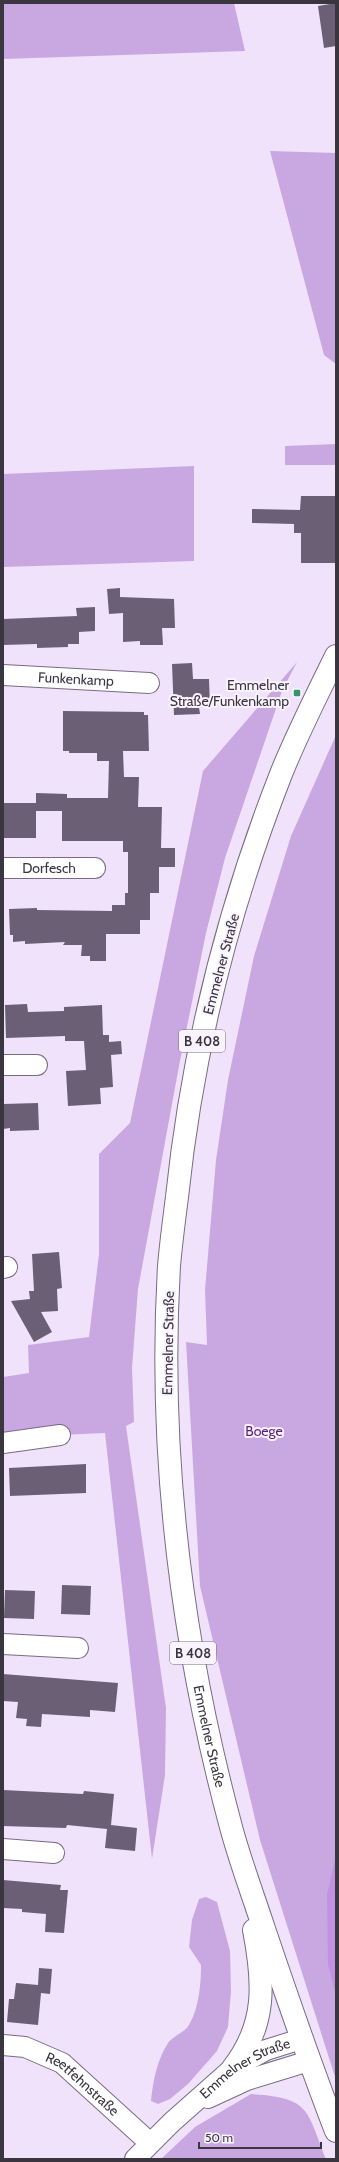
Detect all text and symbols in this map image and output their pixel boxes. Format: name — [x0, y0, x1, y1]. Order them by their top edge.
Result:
street label: Funkenkamp — [37, 668, 114, 690]
place label: Emmelner Straße/Funkenkamp — [170, 676, 290, 710]
marker: Emmelner Straße/Funkenkamp — [292, 688, 302, 698]
street label: Dorfesch — [22, 859, 76, 877]
street label: Emmelner Straße — [199, 911, 243, 1017]
road number: B 408 — [179, 1030, 225, 1052]
street label: Emmelner Straße — [158, 1291, 178, 1395]
park label: Boege — [245, 1422, 283, 1440]
road number: B 408 — [170, 1642, 216, 1664]
street label: Emmelner Straße — [190, 1684, 229, 1789]
street label: Emmelner Straße — [196, 2034, 292, 2103]
street label: Reetfehnstraße — [43, 2048, 123, 2120]
scale bar — [199, 2124, 321, 2150]
text: 50 m — [205, 2130, 233, 2145]

